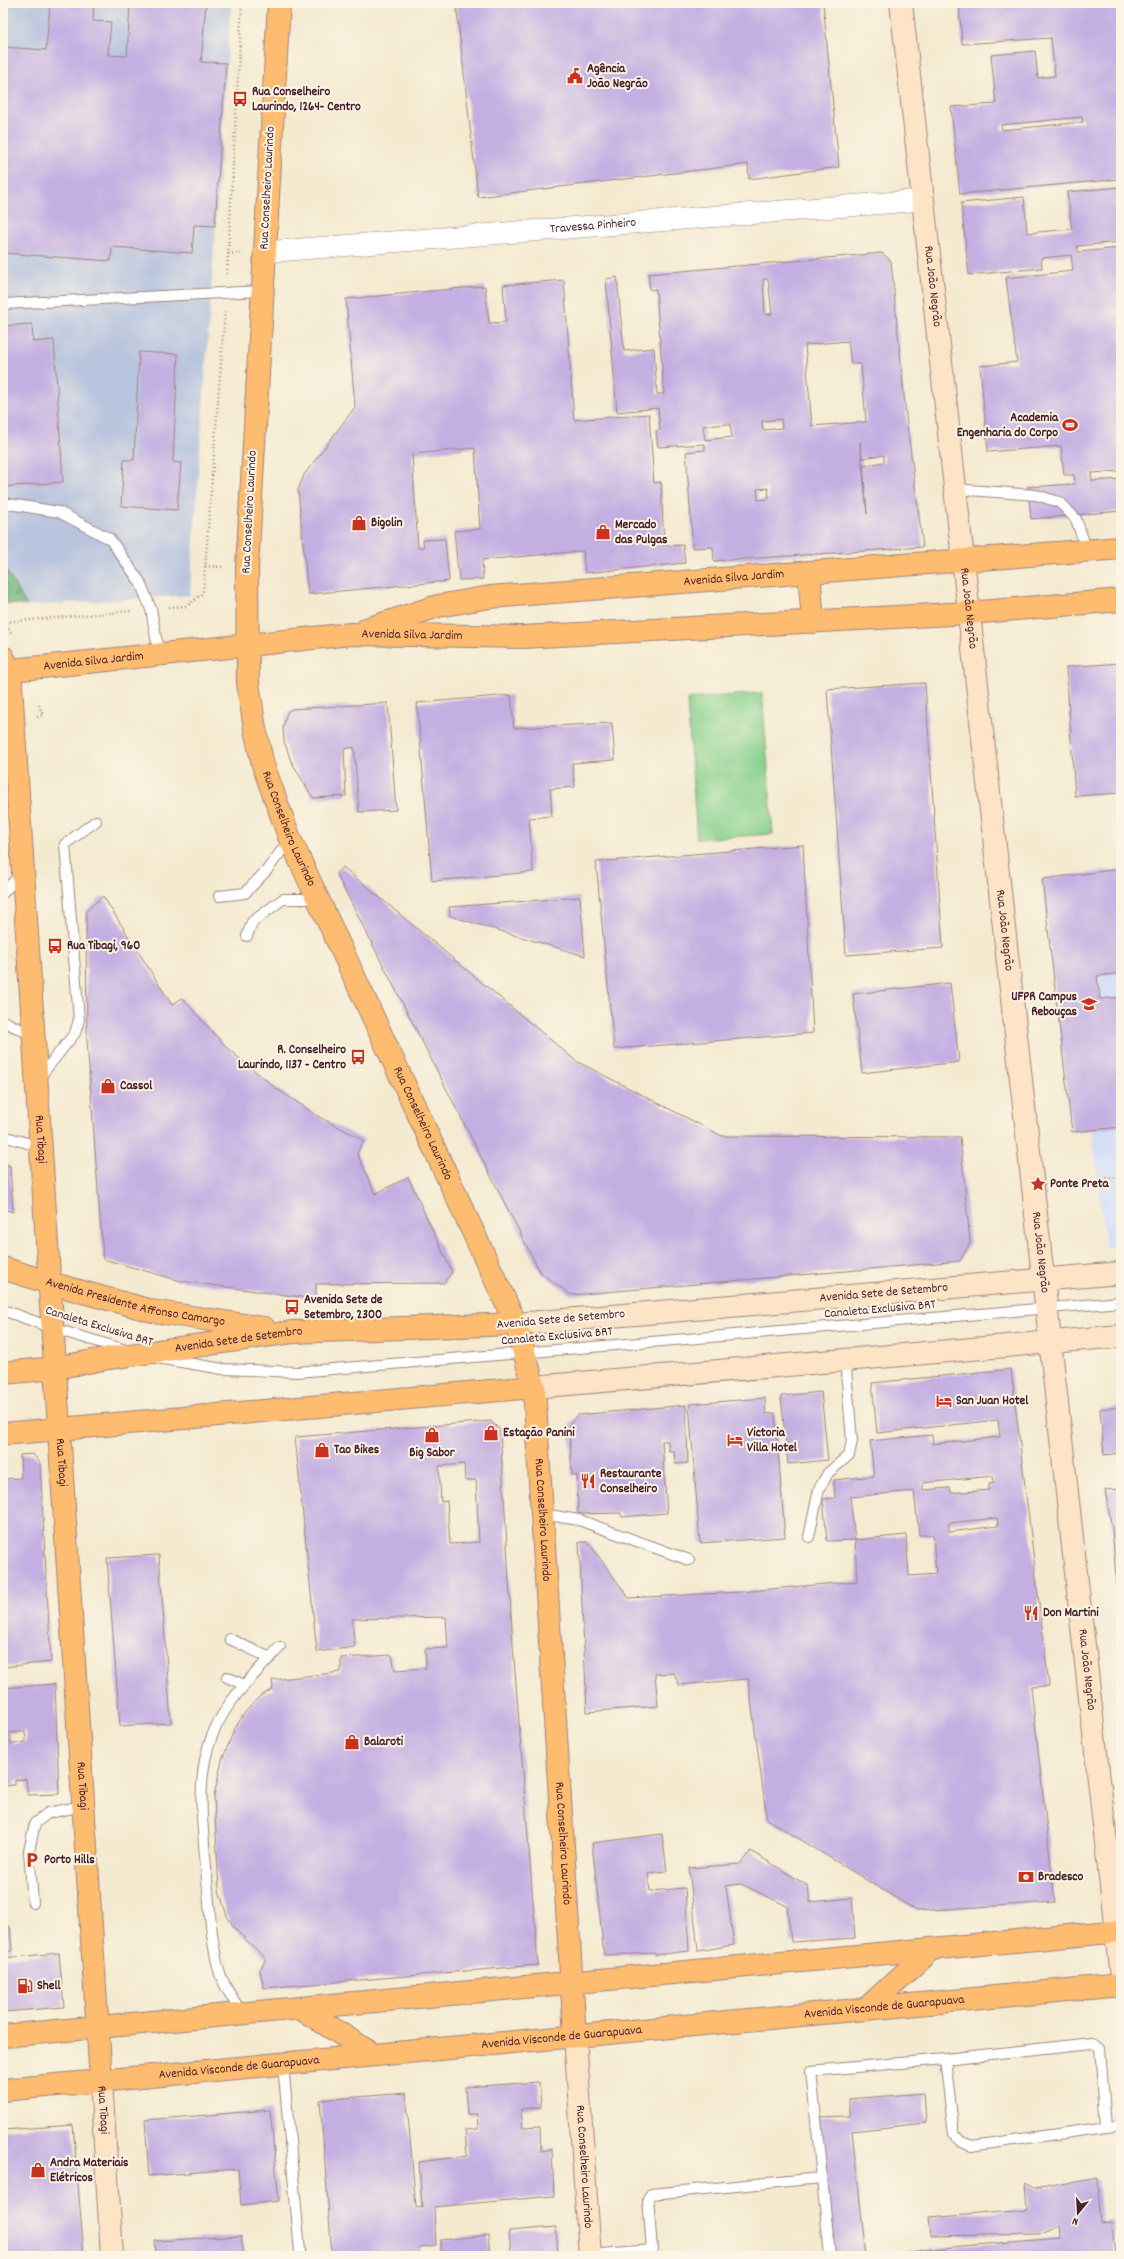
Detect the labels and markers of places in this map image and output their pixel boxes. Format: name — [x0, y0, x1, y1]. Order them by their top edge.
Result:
place label: Agência João Negrão — [587, 60, 648, 94]
public building icon: Agência João Negrão — [566, 67, 584, 85]
place label: Rua Conselheiro Laurindo, 1264- Centro — [252, 83, 361, 117]
bus stop icon: Rua Conselheiro Laurindo, 1264- Centro — [231, 90, 249, 108]
place label: Academia Engenharia do Corpo — [957, 409, 1059, 443]
sports icon: Academia Engenharia do Corpo — [1061, 416, 1079, 434]
shop icon: Bigolin — [350, 514, 368, 532]
place label: Bigolin — [371, 514, 403, 533]
place label: Mercado das Pulgas — [615, 516, 668, 550]
shop icon: Mercado das Pulgas — [594, 523, 612, 541]
bus stop icon: Rua Tibagi, 960 — [46, 937, 64, 955]
place label: Rua Tibagi, 960 — [67, 937, 140, 956]
place label: UFPR Campus Rebouças — [1011, 988, 1078, 1022]
school or university icon: UFPR Campus Rebouças — [1080, 995, 1098, 1013]
place label: R. Conselheiro Laurindo, 1137 - Centro — [238, 1041, 346, 1075]
bus stop icon: R. Conselheiro Laurindo, 1137 - Centro — [349, 1048, 367, 1066]
shop icon: Cassol — [99, 1077, 117, 1095]
place label: Cassol — [120, 1077, 153, 1096]
place icon: Ponte Preta — [1029, 1175, 1047, 1193]
place label: Ponte Preta — [1050, 1175, 1109, 1194]
place label: Avenida Sete de Setembro, 2300 — [304, 1291, 383, 1325]
bus stop icon: Avenida Sete de Setembro, 2300 — [283, 1298, 301, 1316]
hotel icon: San Juan Hotel — [935, 1392, 953, 1410]
place label: San Juan Hotel — [956, 1392, 1029, 1411]
shop icon: Estação Panini — [482, 1424, 500, 1442]
place label: Estação Panini — [503, 1424, 575, 1443]
place label: Victoria Villa Hotel — [747, 1424, 798, 1458]
shop icon: Big Sabor — [423, 1426, 441, 1444]
hotel icon: Victoria Villa Hotel — [726, 1431, 744, 1449]
shop icon: Tao Bikes — [313, 1441, 331, 1459]
place label: Tao Bikes — [334, 1441, 380, 1460]
place label: Big Sabor — [409, 1444, 456, 1463]
place label: Restaurante Conselheiro — [600, 1465, 662, 1499]
restaurant icon: Restaurante Conselheiro — [579, 1472, 597, 1490]
restaurant icon: Don Martini — [1022, 1604, 1040, 1622]
place label: Don Martini — [1043, 1604, 1099, 1623]
shop icon: Balaroti — [343, 1733, 361, 1751]
place label: Balaroti — [364, 1733, 404, 1752]
parking icon: Porto Hills — [23, 1851, 41, 1869]
place label: Porto Hills — [44, 1851, 95, 1870]
bank icon: Bradesco — [1017, 1868, 1035, 1886]
place label: Bradesco — [1038, 1868, 1084, 1887]
fuel station icon: Shell — [16, 1977, 34, 1995]
place label: Shell — [37, 1977, 62, 1996]
place label: Andra Materiais Elétricos — [50, 2154, 129, 2188]
shop icon: Andra Materiais Elétricos — [29, 2161, 47, 2179]

